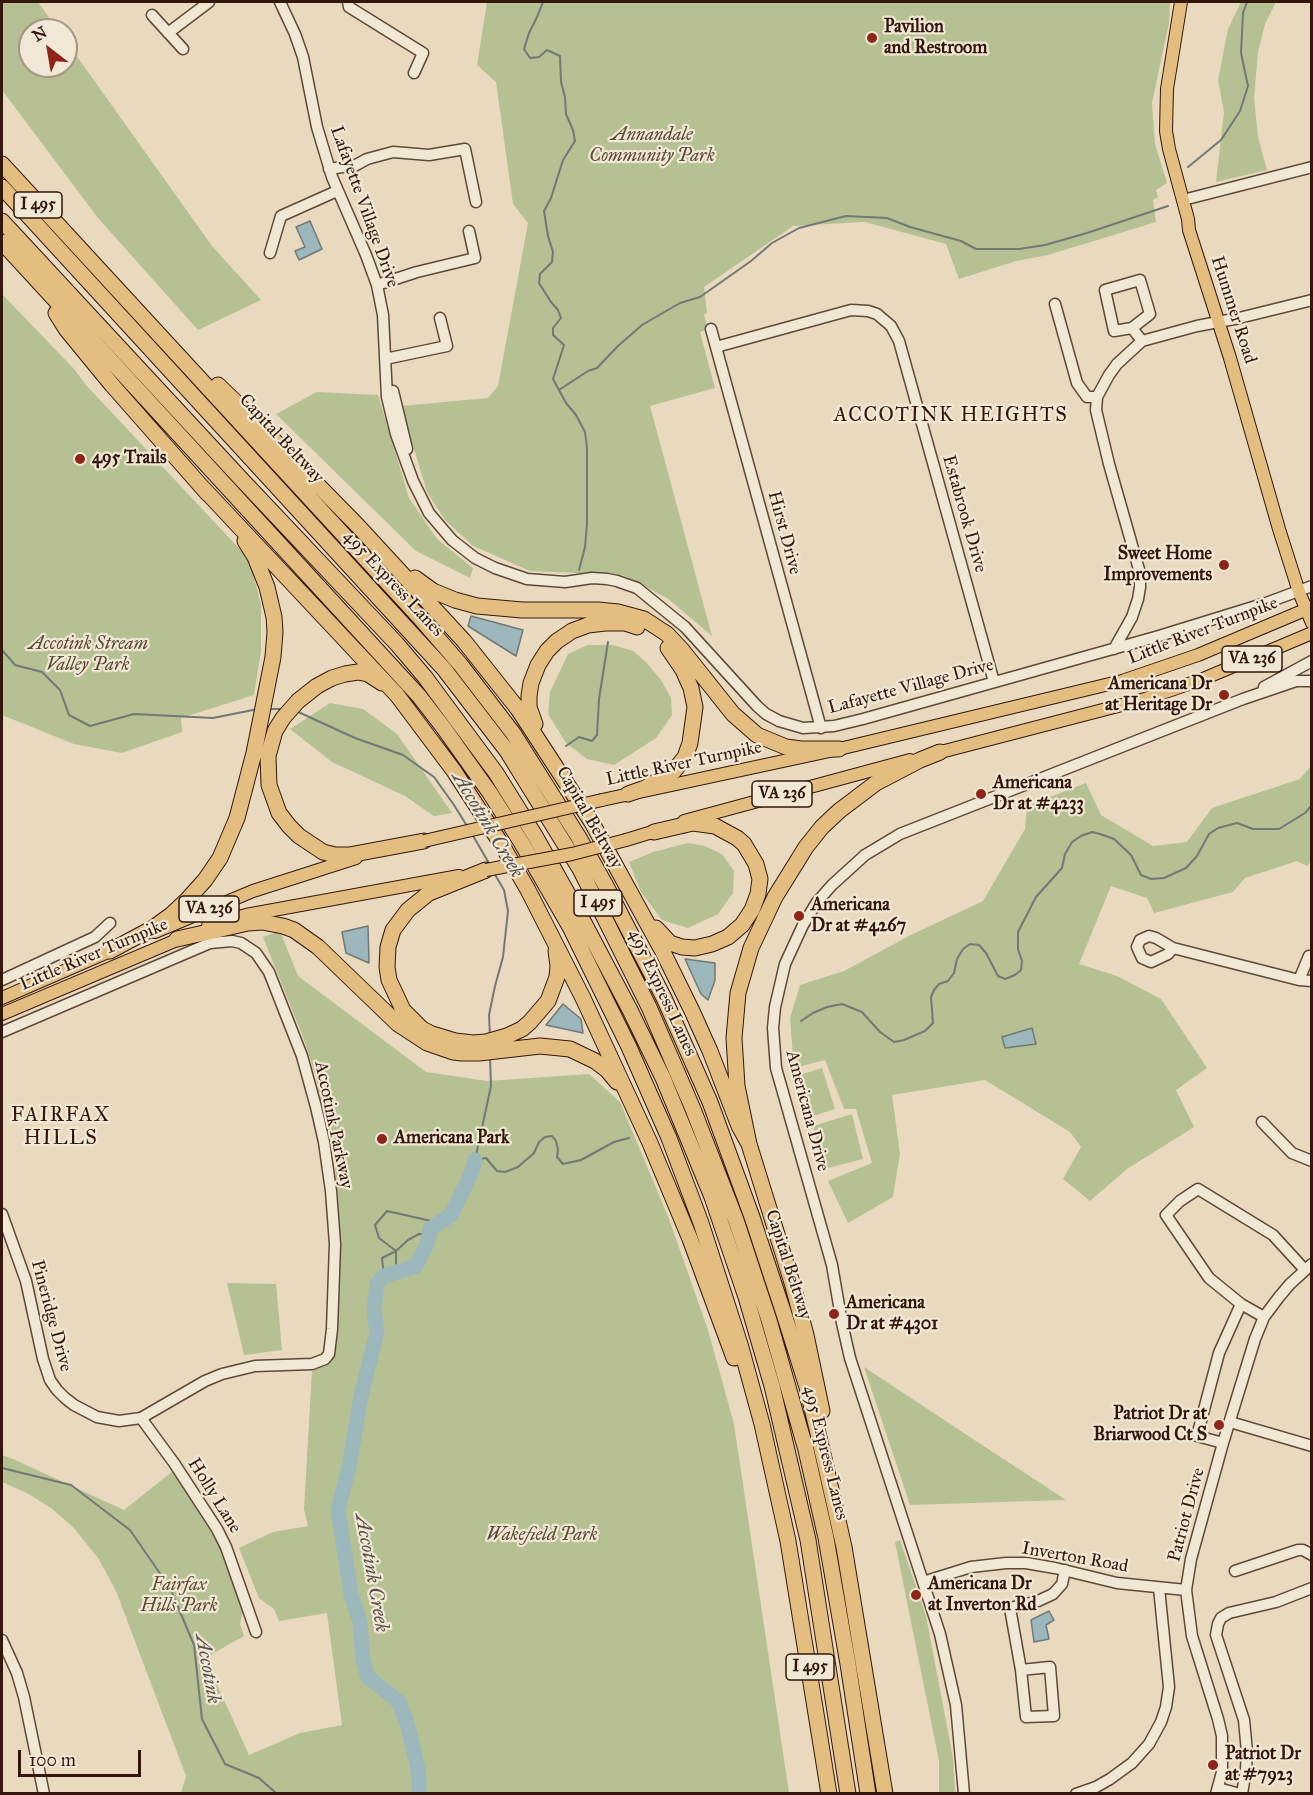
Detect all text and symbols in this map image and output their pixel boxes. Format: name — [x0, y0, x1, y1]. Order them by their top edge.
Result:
place label: Pavilion and Restroom — [884, 17, 987, 60]
north arrow — [18, 18, 78, 78]
text: N — [29, 22, 50, 46]
marker: Pavilion and Restroom — [865, 31, 879, 45]
street label: Lafayette Village Drive — [325, 123, 403, 291]
park label: Annandale Community Park — [589, 125, 715, 168]
road number: I 495 — [14, 192, 62, 218]
street label: Hummer Road — [1205, 254, 1261, 366]
street label: Capital Beltway — [234, 390, 328, 488]
district label: ACCOTINK HEIGHTS — [834, 404, 1068, 428]
place label: 495 Trails — [92, 448, 167, 470]
marker: 495 Trails — [73, 452, 87, 466]
street label: Estabrook Drive — [937, 453, 991, 575]
street label: Hirst Drive — [762, 489, 806, 577]
street label: 495 Express Lanes — [338, 526, 448, 642]
place label: Sweet Home Improvements — [1103, 544, 1212, 586]
marker: Sweet Home Improvements — [1217, 558, 1231, 572]
street label: Little River Turnpike — [1125, 592, 1281, 670]
park label: Accotink Stream Valley Park — [28, 634, 148, 676]
road number: VA 236 — [1222, 646, 1282, 672]
street label: Lafayette Village Drive — [826, 655, 996, 719]
place label: Americana Dr at Heritage Dr — [1105, 674, 1212, 716]
marker: Americana Dr at Heritage Dr — [1217, 688, 1231, 702]
street label: Little River Turnpike — [604, 737, 764, 791]
street label: Capital Beltway — [551, 763, 627, 873]
water label: Accotink Creek — [446, 767, 528, 883]
place label: Americana Dr at #4233 — [993, 773, 1084, 816]
road number: VA 236 — [752, 781, 812, 807]
marker: Americana Dr at #4233 — [974, 787, 988, 801]
road number: I 495 — [574, 890, 622, 916]
place label: Americana Dr at #4267 — [811, 895, 906, 938]
road number: VA 236 — [179, 896, 239, 922]
marker: Americana Dr at #4267 — [792, 909, 806, 923]
street label: Little River Turnpike — [17, 914, 171, 996]
street label: 495 Express Lanes — [623, 926, 701, 1060]
street label: Americana Drive — [780, 1048, 834, 1174]
street label: Accotink Parkway — [309, 1059, 357, 1191]
district label: FAIRFAX HILLS — [11, 1104, 111, 1151]
place label: Americana Park — [394, 1128, 509, 1150]
marker: Americana Park — [375, 1132, 389, 1146]
street label: Capital Beltway — [760, 1207, 816, 1323]
street label: Pineridge Drive — [26, 1258, 76, 1374]
place label: Americana Dr at #4301 — [846, 1293, 938, 1336]
marker: Americana Dr at #4301 — [827, 1307, 841, 1321]
street label: 495 Express Lanes — [798, 1384, 852, 1522]
place label: Patriot Dr at Briarwood Ct S — [1093, 1404, 1207, 1446]
marker: Patriot Dr at Briarwood Ct S — [1212, 1418, 1226, 1432]
street label: Holly Lane — [182, 1454, 246, 1538]
street label: Patriot Drive — [1164, 1466, 1210, 1564]
water label: Accotink Creek — [349, 1512, 393, 1634]
park label: Wakefield Park — [486, 1525, 598, 1547]
street label: Inverton Road — [1020, 1538, 1130, 1578]
place label: Americana Dr at Inverton Rd — [928, 1574, 1037, 1616]
park label: Fairfax Hills Park — [140, 1575, 218, 1618]
marker: Americana Dr at Inverton Rd — [909, 1588, 923, 1602]
water label: Accotink — [189, 1632, 225, 1706]
road number: I 495 — [786, 1654, 834, 1680]
scale bar — [21, 1738, 144, 1776]
place label: Patriot Dr at #7923 — [1225, 1744, 1301, 1786]
text: 100 m — [29, 1749, 76, 1771]
marker: Patriot Dr at #7923 — [1206, 1758, 1220, 1772]

